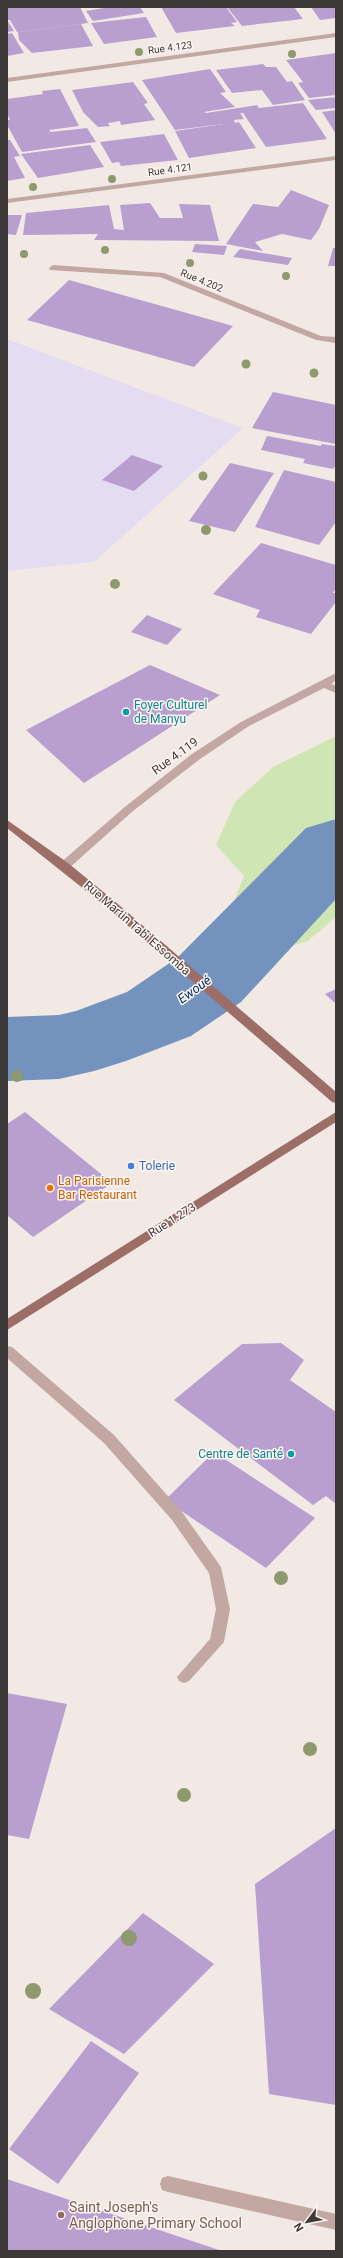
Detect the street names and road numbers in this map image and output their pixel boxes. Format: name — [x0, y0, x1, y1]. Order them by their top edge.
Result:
street label: Rue 4.123 — [147, 39, 193, 56]
street label: Rue 4.121 — [147, 161, 193, 178]
street label: Rue 4.202 — [179, 267, 225, 294]
street label: Rue 4.119 — [149, 735, 201, 777]
street label: Rue Martin Tabi Essomba — [81, 878, 193, 978]
street label: Rue 1.273 — [146, 1200, 198, 1240]

